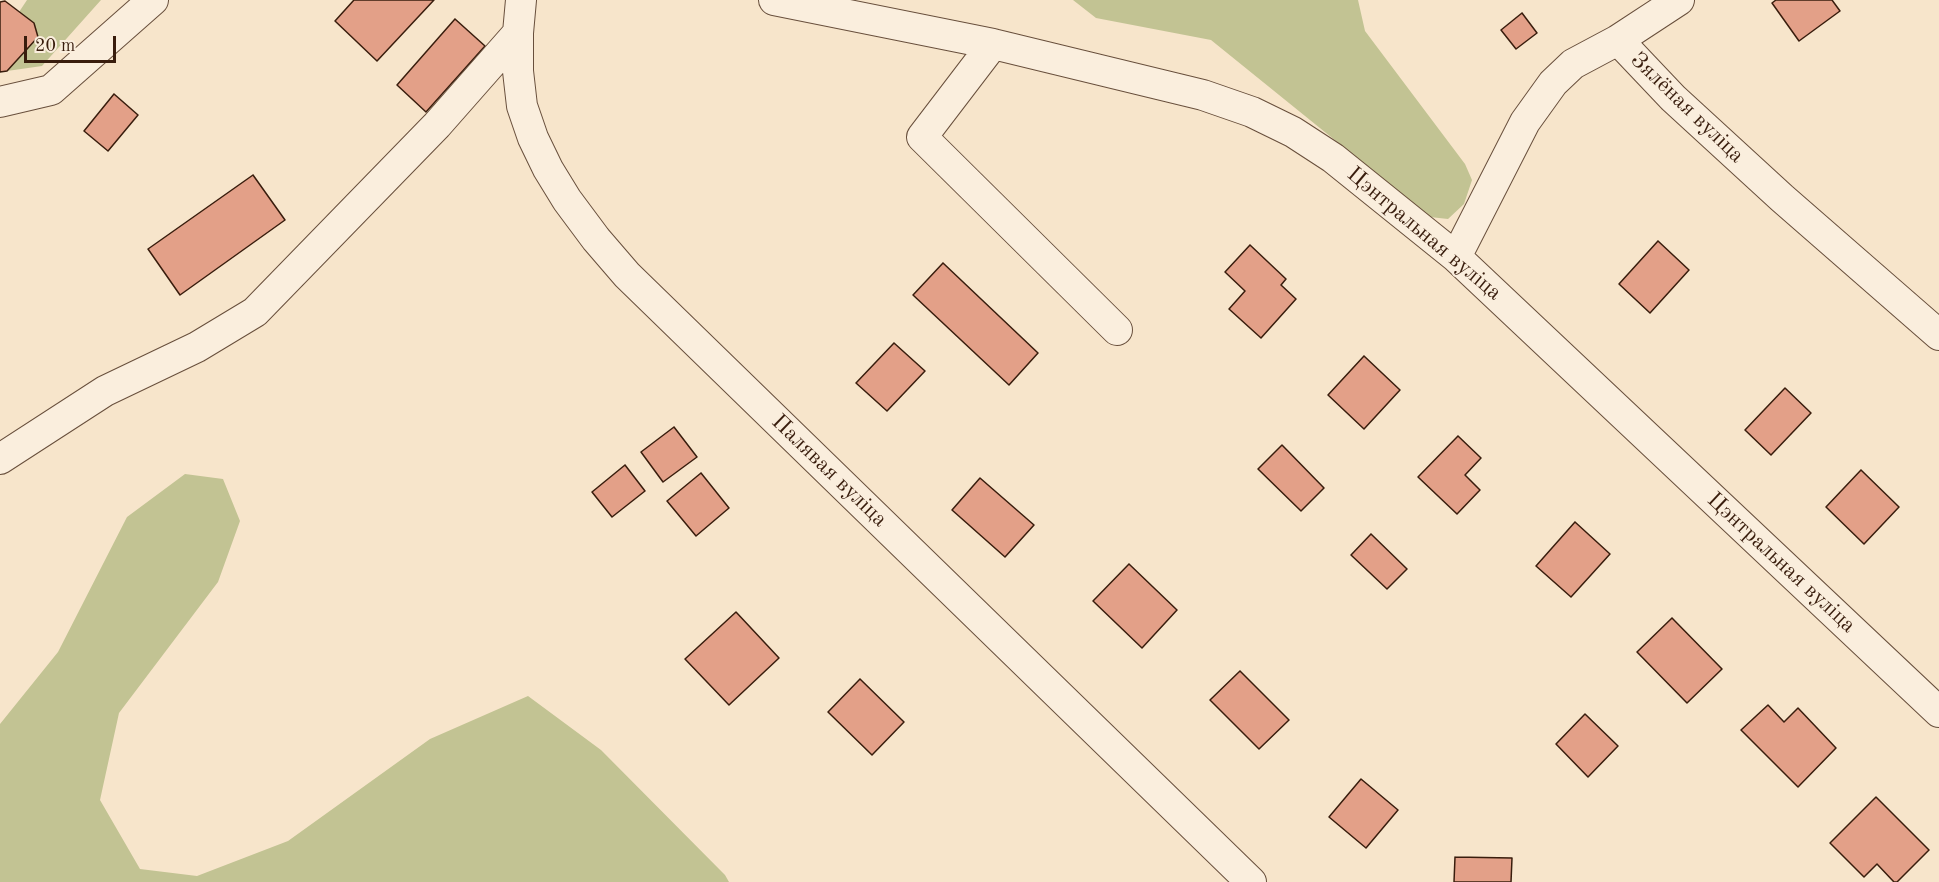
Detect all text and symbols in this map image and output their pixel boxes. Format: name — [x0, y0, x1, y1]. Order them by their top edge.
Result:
scale bar — [27, 24, 118, 62]
text: 20 m — [35, 37, 75, 55]
street label: Зялёная вуліца — [1625, 47, 1749, 169]
street label: Цэнтральная вуліца — [1341, 162, 1507, 306]
street label: Палявая вуліца — [766, 409, 892, 533]
street label: Цэнтральная вуліца — [1701, 487, 1861, 639]

